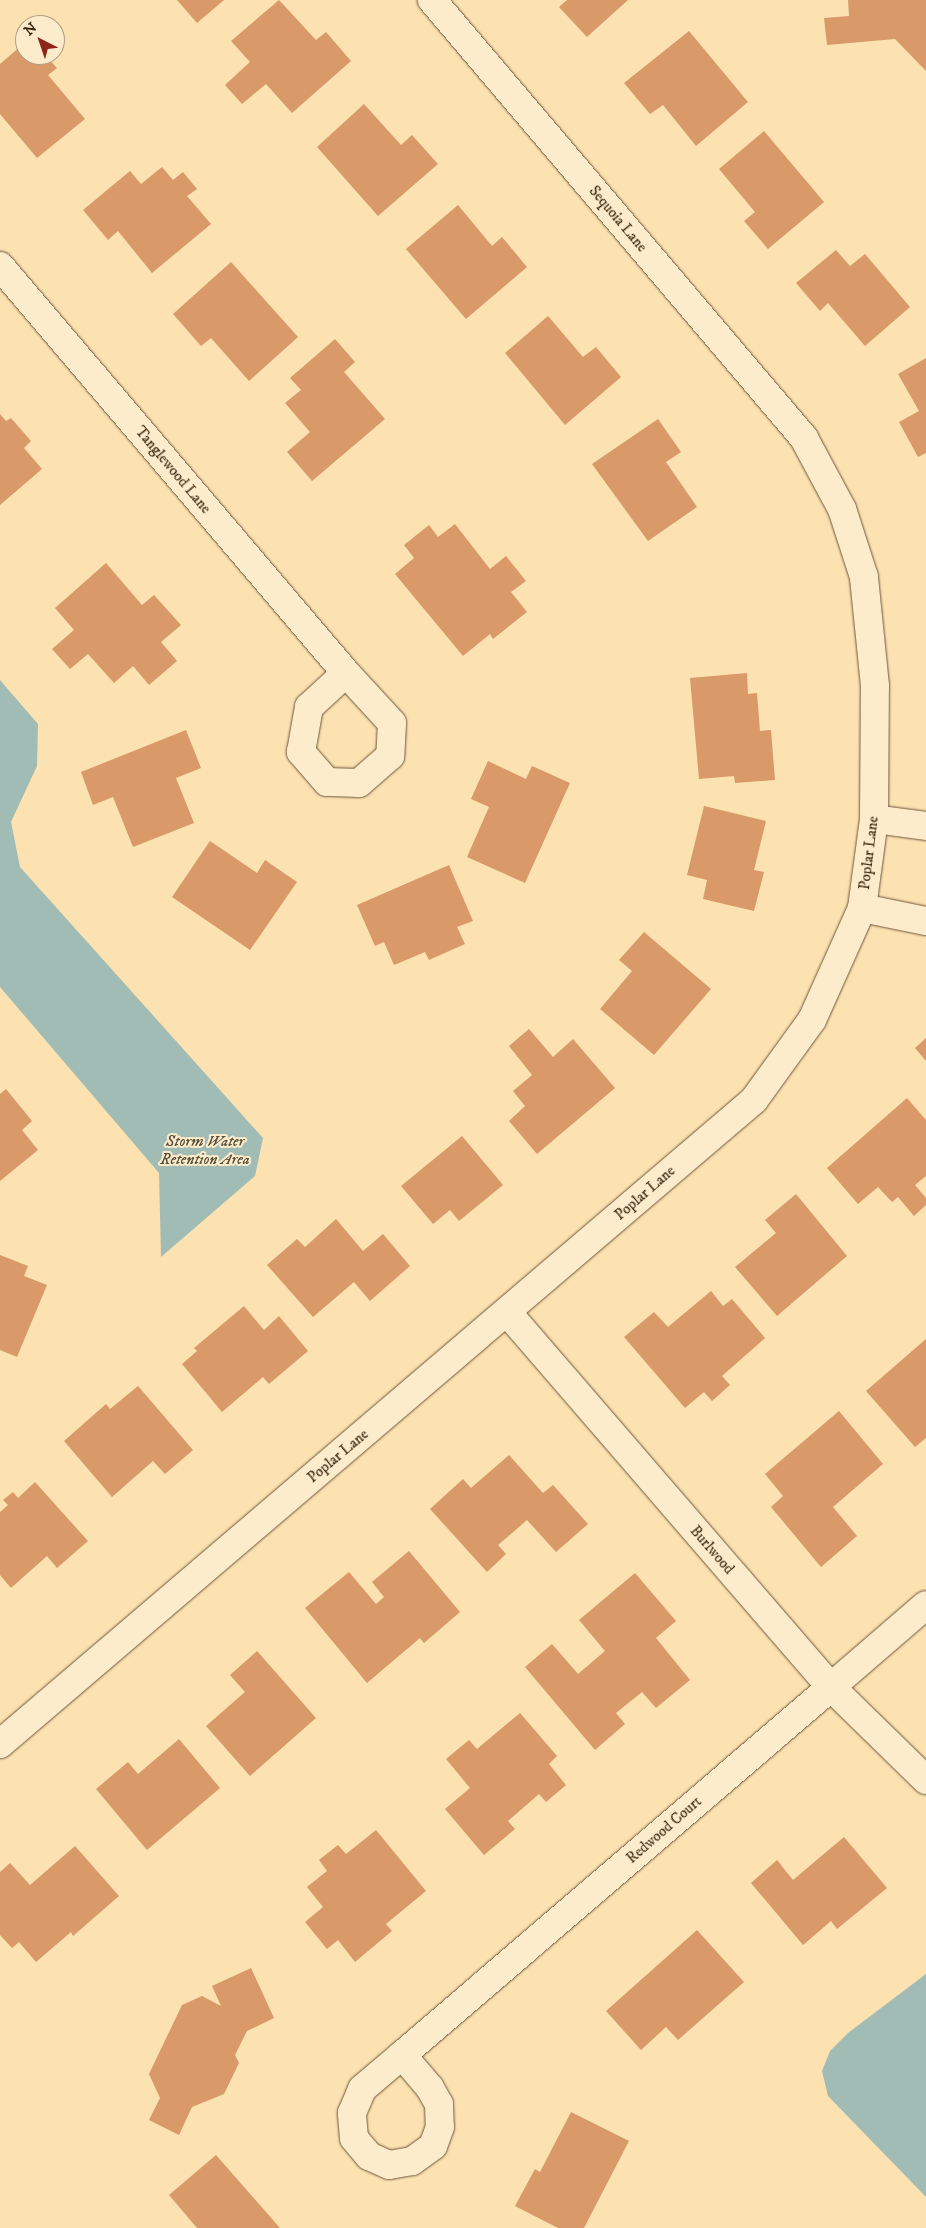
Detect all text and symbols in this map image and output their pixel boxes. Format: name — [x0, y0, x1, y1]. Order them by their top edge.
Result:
north arrow — [15, 15, 65, 65]
text: N — [21, 19, 41, 40]
street label: Sequoia Lane — [585, 182, 651, 256]
street label: Tanglewood Lane — [131, 423, 215, 517]
street label: Poplar Lane — [856, 815, 882, 891]
water label: Storm Water Retention Area — [160, 1131, 250, 1169]
street label: Poplar Lane — [611, 1162, 679, 1224]
street label: Poplar Lane — [304, 1425, 372, 1487]
street label: Burlwood — [686, 1522, 738, 1578]
street label: Redwood Court — [623, 1793, 705, 1867]

